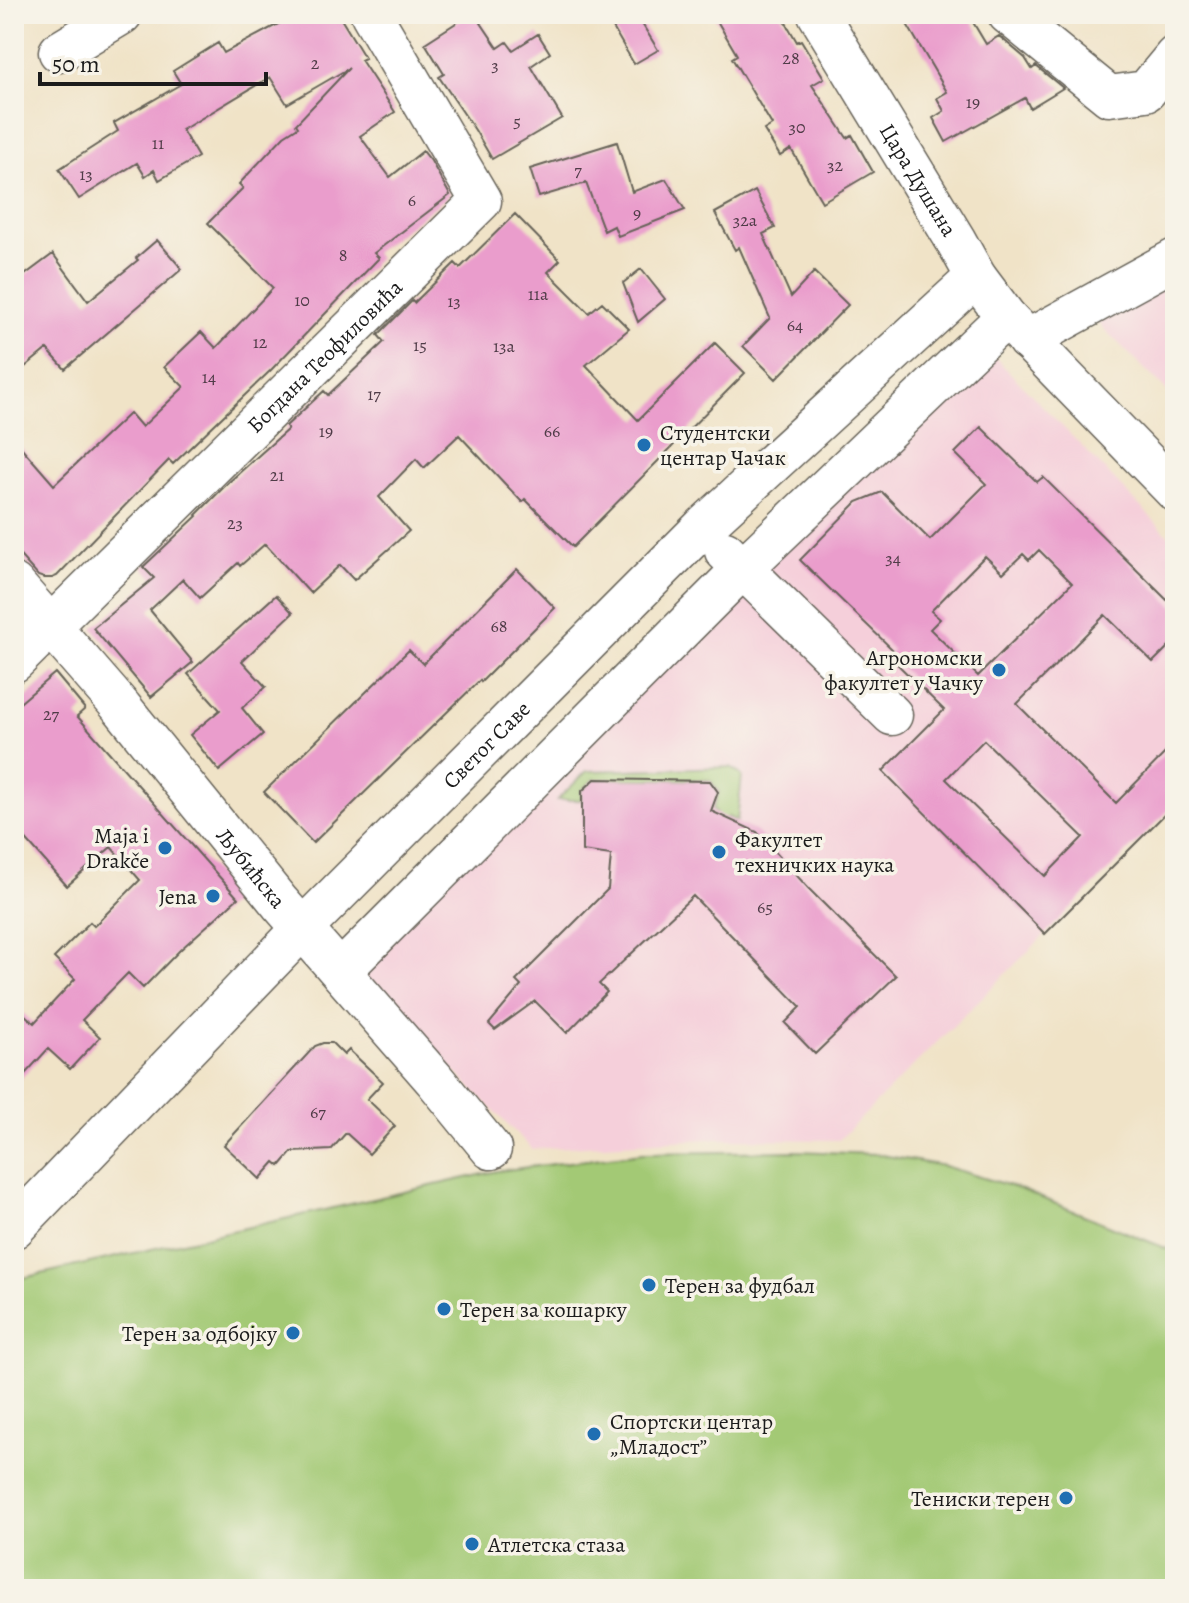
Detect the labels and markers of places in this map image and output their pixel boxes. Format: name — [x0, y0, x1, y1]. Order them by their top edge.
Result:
place label: Студентски центар Чачак — [660, 418, 786, 473]
marker: Студентски центар Чачак — [635, 436, 653, 454]
place label: Агрономски факултет у Чачку — [824, 643, 984, 698]
marker: Агрономски факултет у Чачку — [990, 661, 1008, 679]
place label: Maja i Drakče — [86, 821, 149, 876]
place label: Факултет техничких наука — [735, 825, 895, 880]
marker: Maja i Drakče — [156, 839, 174, 857]
marker: Факултет техничких наука — [710, 843, 728, 861]
place label: Jena — [159, 882, 198, 912]
marker: Jena — [204, 887, 222, 905]
place label: Терен за фудбал — [665, 1271, 815, 1301]
marker: Терен за фудбал — [640, 1276, 658, 1294]
place label: Терен за кошарку — [460, 1295, 628, 1325]
marker: Терен за кошарку — [435, 1300, 453, 1318]
place label: Терен за одбојку — [122, 1319, 278, 1349]
marker: Терен за одбојку — [284, 1324, 302, 1342]
place label: Спортски центар „Младост” — [610, 1407, 773, 1462]
marker: Спортски центар „Младост” — [585, 1425, 603, 1443]
place label: Тениски терен — [911, 1484, 1050, 1514]
marker: Тениски терен — [1057, 1489, 1075, 1507]
place label: Атлетска стаза — [487, 1530, 626, 1560]
marker: Атлетска стаза — [463, 1535, 481, 1553]

